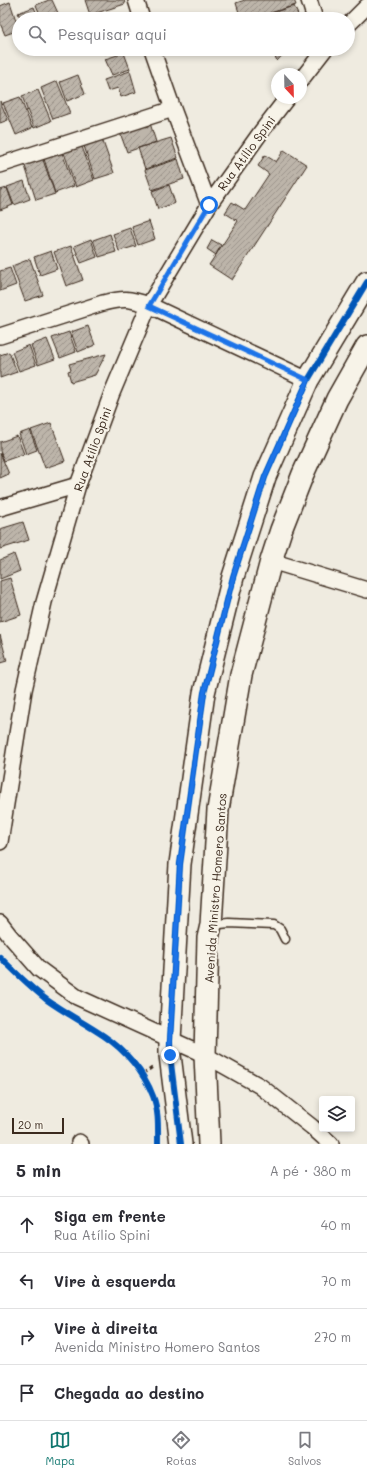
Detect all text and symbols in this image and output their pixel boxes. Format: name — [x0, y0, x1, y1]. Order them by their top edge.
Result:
search box — [12, 12, 355, 56]
icon: search — [26, 23, 48, 45]
text: Pesquisar aqui — [58, 24, 167, 44]
north arrow — [271, 68, 307, 104]
street label: Rua Atílio Spini — [213, 112, 279, 194]
route start — [200, 196, 218, 214]
street label: Rua Atílio Spini — [69, 405, 115, 493]
street label: Avenida Ministro Homero Santos — [200, 792, 230, 984]
route end — [161, 1046, 179, 1064]
map controls — [319, 1096, 355, 1132]
button: layers — [319, 1096, 355, 1132]
scale bar — [12, 1116, 64, 1135]
text: 20 m — [18, 1117, 43, 1132]
text: 5 min — [16, 1159, 61, 1181]
text: A pé · 380 m — [270, 1162, 351, 1179]
text: Siga em frente — [54, 1206, 166, 1226]
icon: ahead — [16, 1214, 38, 1236]
text: 40 m — [321, 1216, 351, 1233]
text: Rua Atílio Spini — [54, 1226, 150, 1243]
icon: left — [16, 1270, 38, 1292]
text: Vire à esquerda — [54, 1271, 176, 1291]
text: 70 m — [321, 1272, 351, 1289]
text: Vire à direita — [54, 1318, 158, 1338]
icon: right — [16, 1326, 38, 1348]
text: 270 m — [314, 1328, 351, 1345]
text: Avenida Ministro Homero Santos — [54, 1338, 260, 1355]
icon: arrive — [16, 1382, 38, 1404]
text: Chegada ao destino — [54, 1383, 204, 1403]
tab: Mapa — [46, 1429, 75, 1468]
tab: Rotas — [166, 1429, 197, 1468]
tab: Salvos — [288, 1429, 321, 1468]

